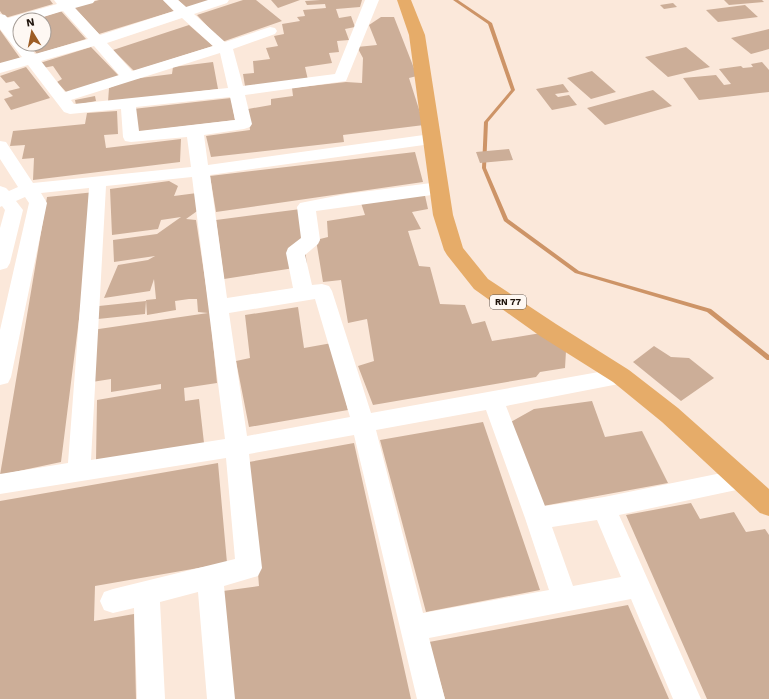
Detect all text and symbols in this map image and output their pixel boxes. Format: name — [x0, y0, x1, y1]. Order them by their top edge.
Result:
north arrow — [12, 12, 52, 52]
text: N — [25, 16, 35, 30]
road number: RN 77 — [490, 295, 526, 309]

